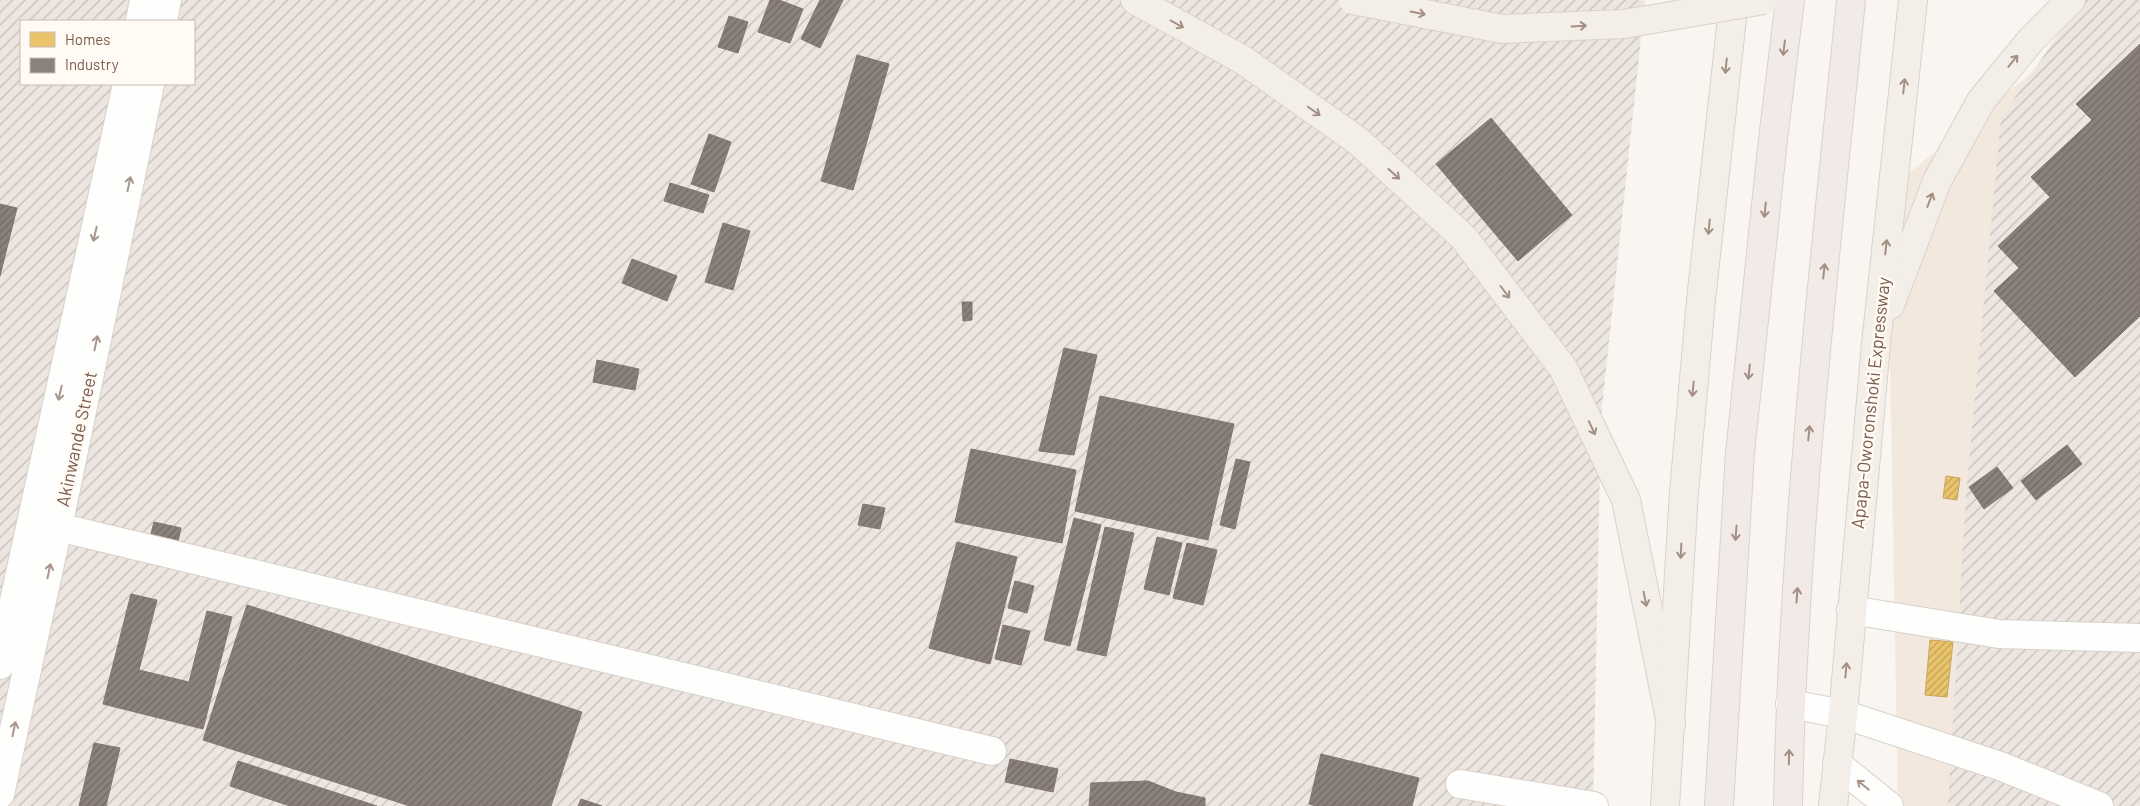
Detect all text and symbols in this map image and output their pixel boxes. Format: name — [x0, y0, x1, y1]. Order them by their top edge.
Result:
one-way arrow — [1409, 8, 1425, 18]
one-way arrow — [1170, 19, 1184, 29]
legend — [20, 20, 195, 85]
one-way arrow — [1570, 21, 1586, 30]
text: Homes — [65, 30, 110, 48]
one-way arrow — [1779, 40, 1789, 56]
text: Industry — [65, 55, 119, 73]
one-way arrow — [2008, 55, 2019, 68]
one-way arrow — [1722, 58, 1731, 74]
one-way arrow — [1899, 78, 1909, 94]
one-way arrow — [1307, 105, 1321, 116]
one-way arrow — [1388, 168, 1401, 180]
one-way arrow — [125, 176, 134, 192]
one-way arrow — [1926, 193, 1935, 208]
one-way arrow — [1761, 202, 1770, 218]
one-way arrow — [1704, 219, 1714, 235]
one-way arrow — [90, 226, 99, 242]
one-way arrow — [1881, 240, 1891, 256]
one-way arrow — [1820, 263, 1829, 279]
street label: Apapa-Oworonshoki Expressway — [1846, 276, 1894, 530]
one-way arrow — [1500, 285, 1511, 298]
one-way arrow — [92, 335, 102, 351]
one-way arrow — [1744, 363, 1754, 379]
street label: Akinwande Street — [51, 369, 101, 508]
one-way arrow — [1689, 381, 1698, 397]
one-way arrow — [55, 384, 64, 400]
one-way arrow — [1588, 420, 1597, 435]
one-way arrow — [1804, 425, 1814, 441]
one-way arrow — [1731, 525, 1740, 541]
one-way arrow — [1676, 543, 1685, 559]
one-way arrow — [45, 563, 54, 579]
one-way arrow — [1793, 587, 1802, 603]
one-way arrow — [1641, 590, 1651, 606]
one-way arrow — [1842, 663, 1851, 679]
one-way arrow — [10, 722, 19, 738]
one-way arrow — [1784, 750, 1794, 766]
one-way arrow — [1857, 779, 1870, 790]

